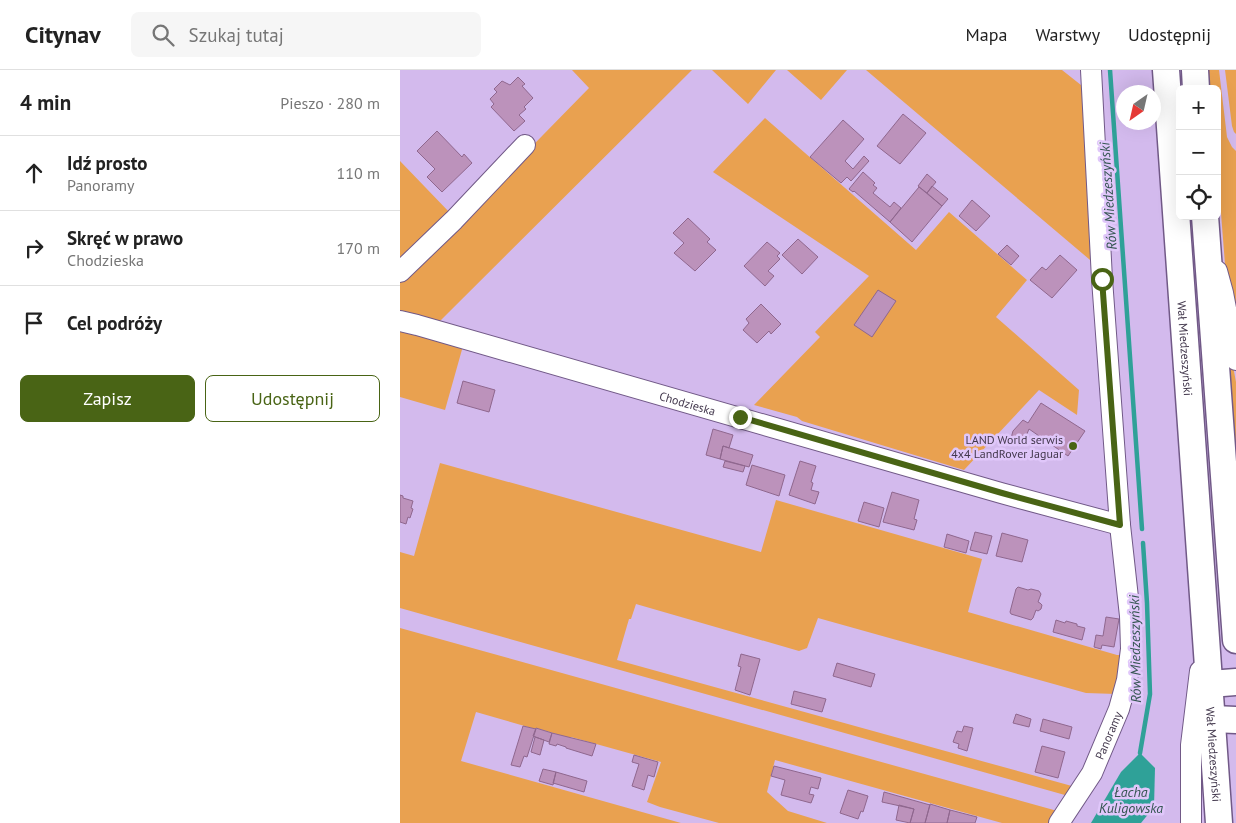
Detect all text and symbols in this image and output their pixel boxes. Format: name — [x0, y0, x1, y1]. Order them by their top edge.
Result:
search box — [131, 12, 481, 57]
text: Citynav — [25, 19, 101, 50]
icon: search — [149, 21, 177, 49]
text: Szukaj tutaj — [189, 23, 284, 47]
text: Mapa — [966, 23, 1007, 46]
text: Warstwy — [1035, 23, 1100, 46]
text: Udostępnij — [1128, 23, 1211, 46]
north arrow — [1116, 85, 1161, 130]
map controls — [1176, 85, 1221, 220]
button: + — [1176, 85, 1221, 130]
text: 4 min — [20, 89, 71, 116]
text: Pieszo · 280 m — [280, 93, 380, 113]
button: − — [1176, 130, 1221, 175]
water label: Rów Miedzeszyński — [1095, 141, 1121, 250]
text: Idź prosto — [67, 151, 147, 175]
icon: ahead — [20, 159, 48, 187]
text: 110 m — [337, 163, 380, 183]
text: Panoramy — [67, 175, 134, 195]
button: locate — [1176, 175, 1221, 220]
text: Skręć w prawo — [67, 226, 183, 250]
icon: right — [20, 234, 48, 262]
text: 170 m — [337, 238, 380, 258]
text: Chodzieska — [67, 250, 144, 270]
route start — [1091, 268, 1114, 291]
street label: Wał Miedzeszyński — [1175, 300, 1196, 396]
icon: arrive — [20, 309, 48, 337]
text: Cel podróży — [67, 311, 162, 335]
button: Zapisz — [20, 375, 195, 422]
button: Udostępnij — [205, 375, 380, 422]
street label: Chodzieska — [658, 388, 717, 418]
route end — [729, 406, 752, 429]
place label: LAND World serwis 4x4 LandRover Jaguar — [951, 432, 1063, 461]
marker: LAND World serwis 4x4 LandRover Jaguar — [1067, 440, 1079, 452]
water label: Rów Miedzeszyński — [1125, 595, 1145, 703]
street label: Wał Miedzeszyński — [1203, 706, 1225, 802]
street label: Panoramy — [1091, 709, 1125, 761]
water label: Łacha Kuligowska — [1099, 783, 1163, 817]

